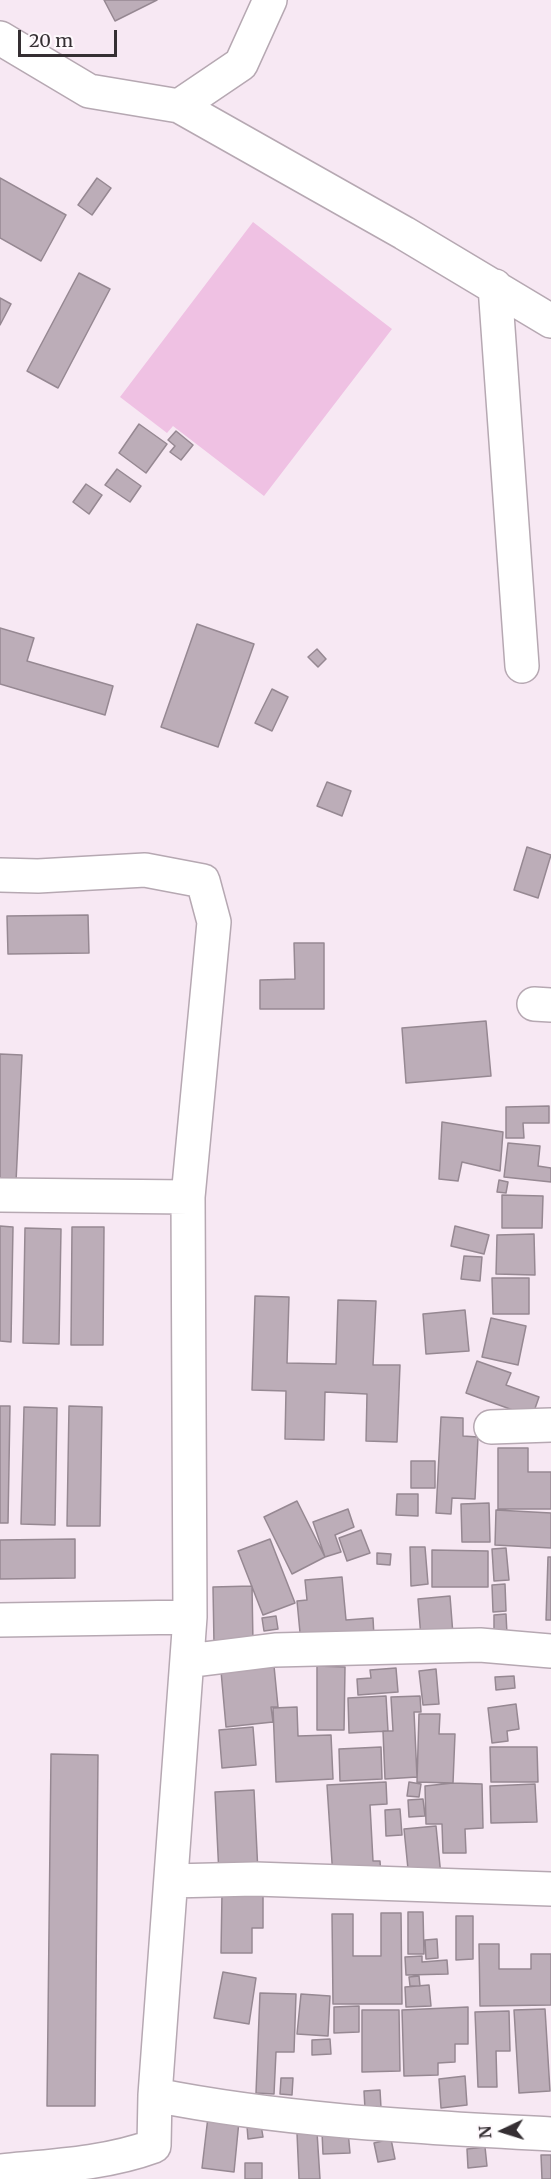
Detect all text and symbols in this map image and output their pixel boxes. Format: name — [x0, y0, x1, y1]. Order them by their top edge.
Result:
scale bar — [21, 18, 120, 56]
text: 20 m — [29, 29, 73, 52]
north arrow — [473, 2101, 533, 2161]
text: N — [475, 2125, 495, 2139]

